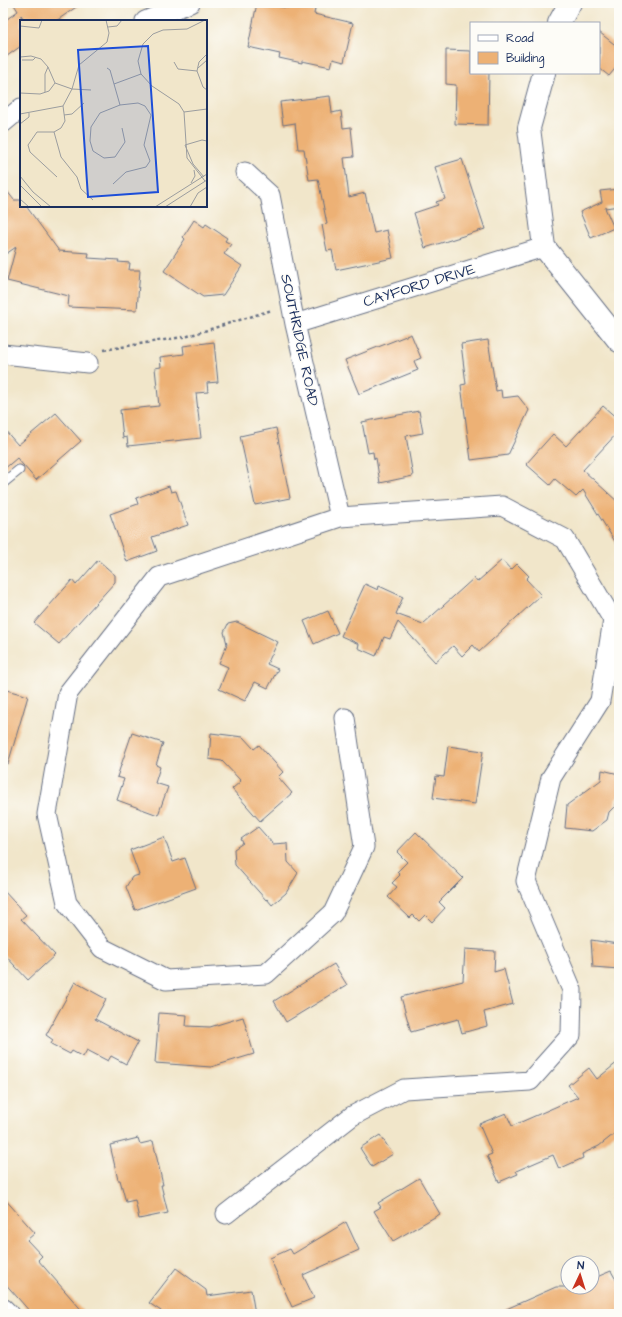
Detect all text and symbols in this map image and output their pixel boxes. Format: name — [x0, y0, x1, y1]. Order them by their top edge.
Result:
inset map — [20, 20, 207, 207]
legend — [470, 22, 600, 74]
text: Road — [506, 30, 534, 47]
text: Building — [506, 50, 544, 68]
street label: CAYFORD DRIVE — [361, 258, 478, 312]
street label: SOUTHRIDGE ROAD — [275, 272, 324, 408]
north arrow — [560, 1255, 600, 1295]
text: N — [577, 1258, 585, 1273]

